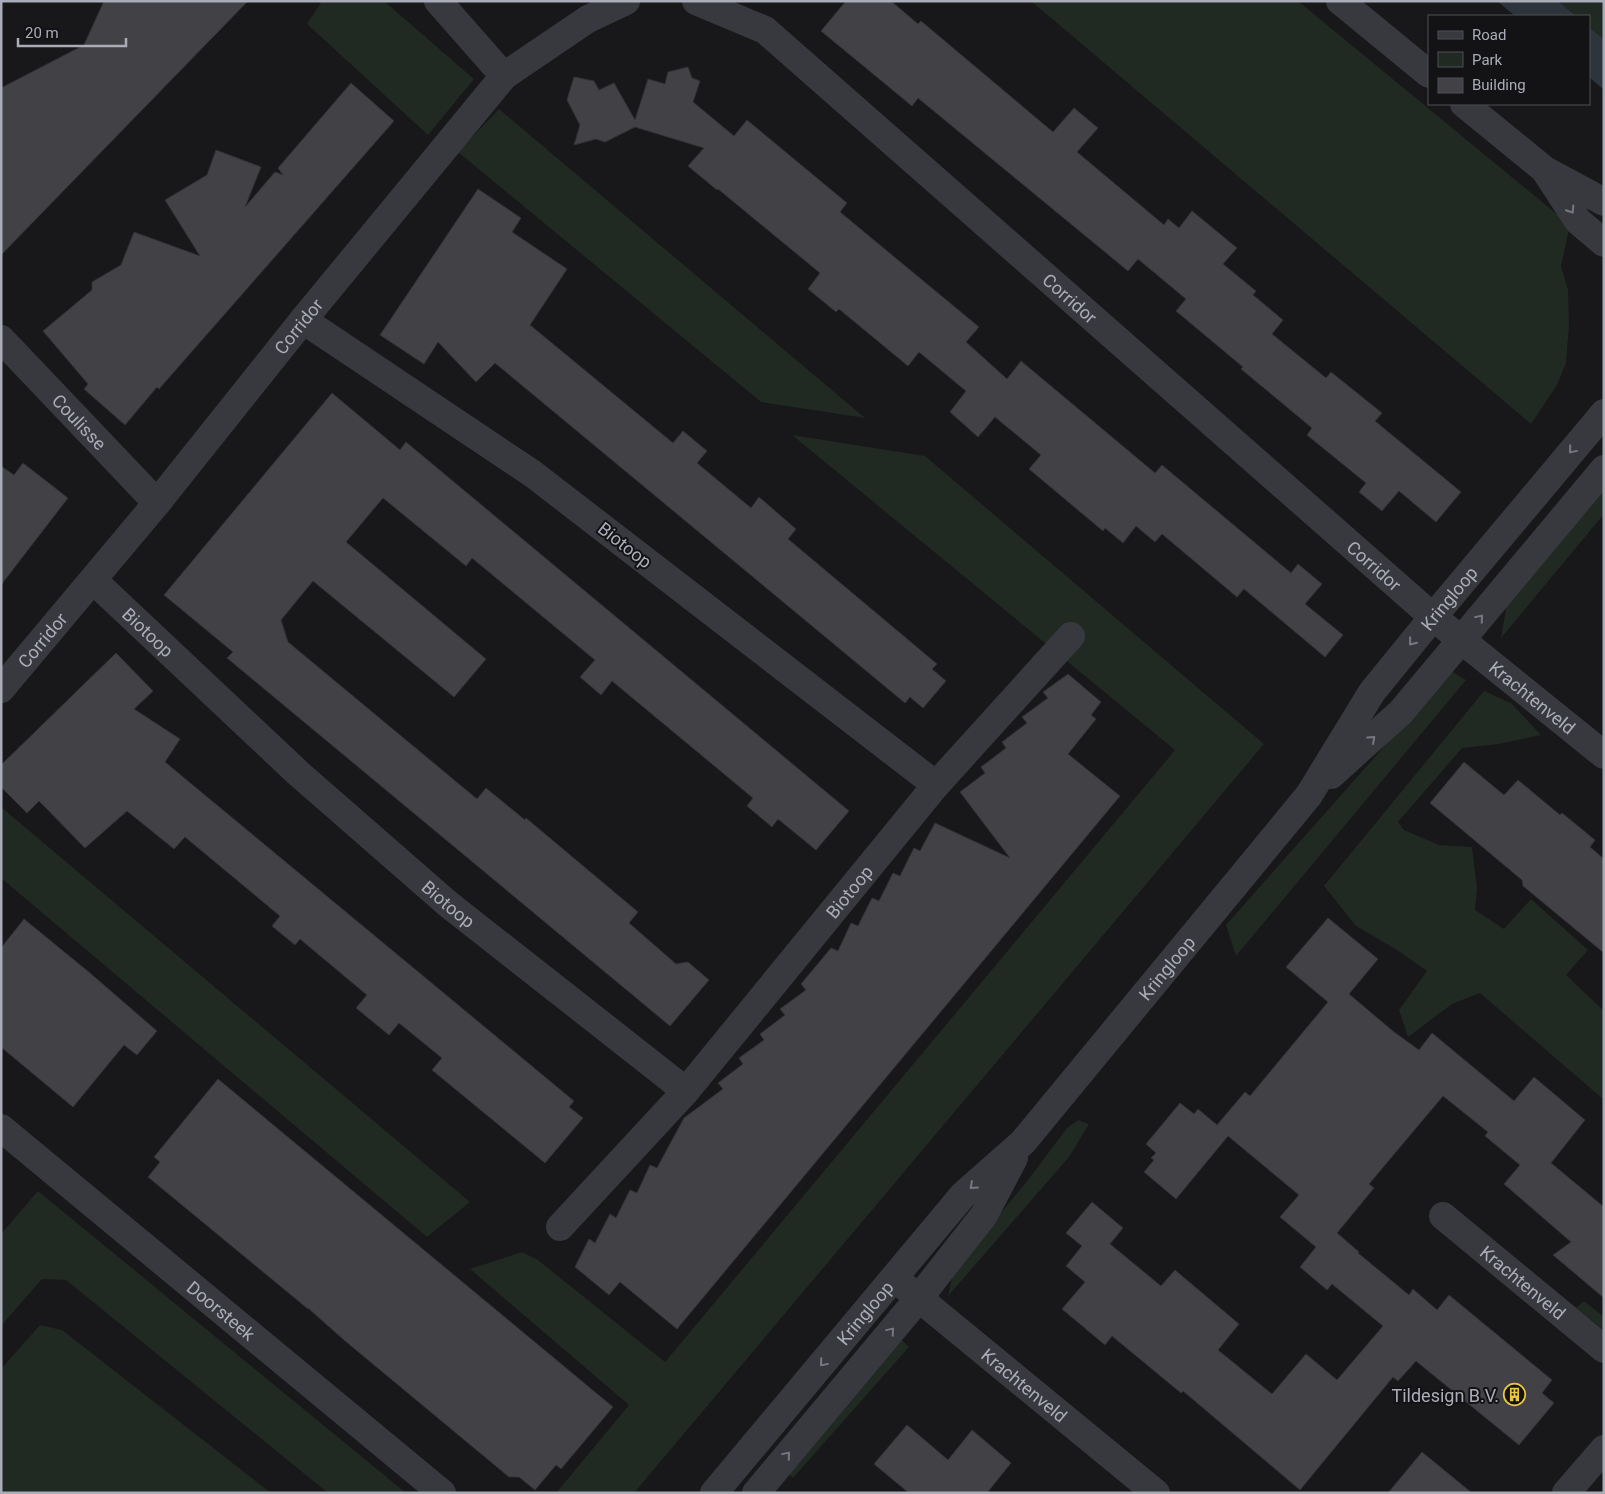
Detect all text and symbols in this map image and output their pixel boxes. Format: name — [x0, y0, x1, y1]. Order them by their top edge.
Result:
scale bar — [18, 15, 125, 47]
legend — [1428, 15, 1590, 105]
text: 20 m — [25, 24, 59, 42]
text: Road — [1472, 26, 1506, 44]
text: Park — [1472, 51, 1503, 69]
text: Building — [1472, 76, 1526, 94]
one-way arrow — [1565, 204, 1574, 213]
street label: Corridor — [1039, 269, 1101, 327]
street label: Corridor — [270, 294, 327, 358]
street label: Coulisse — [48, 389, 111, 454]
one-way arrow — [1569, 445, 1578, 454]
street label: Biotoop — [594, 518, 656, 572]
street label: Corridor — [1343, 536, 1406, 595]
street label: Kringloop — [1416, 562, 1481, 634]
street label: Biotoop — [118, 603, 178, 661]
street label: Corridor — [13, 608, 71, 672]
one-way arrow — [1475, 615, 1484, 624]
one-way arrow — [1410, 636, 1418, 645]
street label: Krachtenveld — [1485, 656, 1580, 738]
one-way arrow — [1366, 736, 1375, 745]
street label: Biotoop — [821, 861, 877, 922]
street label: Biotoop — [418, 876, 479, 932]
street label: Kringloop — [1134, 932, 1199, 1004]
one-way arrow — [970, 1180, 979, 1189]
street label: Krachtenveld — [1476, 1241, 1570, 1324]
street label: Doorsteek — [183, 1276, 260, 1345]
street label: Kringloop — [832, 1276, 897, 1349]
one-way arrow — [886, 1327, 895, 1336]
street label: Krachtenveld — [978, 1344, 1072, 1426]
one-way arrow — [819, 1357, 828, 1366]
building icon: Tildesign B.V. — [1503, 1383, 1527, 1407]
place label: Tildesign B.V. — [1391, 1385, 1499, 1406]
one-way arrow — [781, 1452, 790, 1461]

